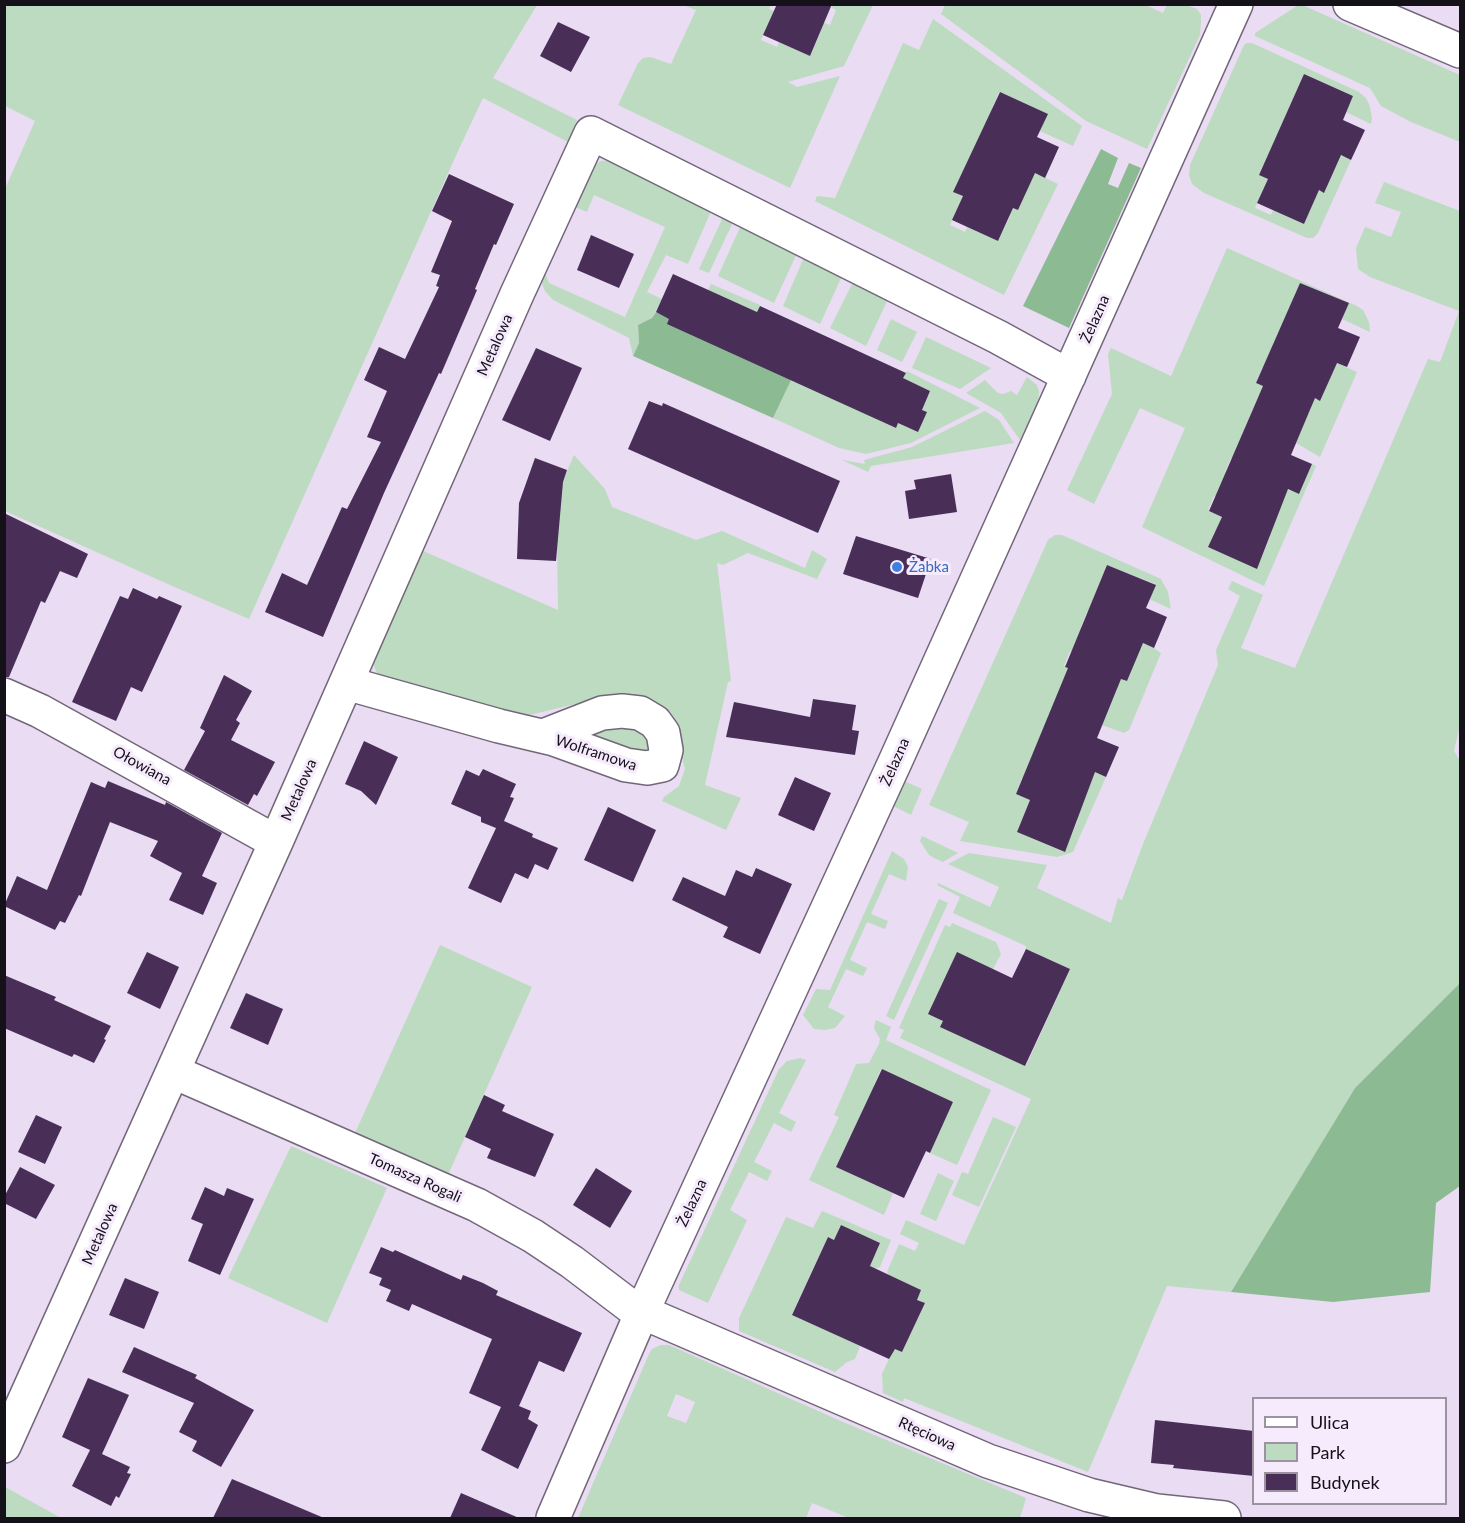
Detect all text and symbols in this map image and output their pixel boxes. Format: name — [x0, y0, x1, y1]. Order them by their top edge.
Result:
street label: Żelazna — [1077, 292, 1113, 346]
street label: Metalowa — [473, 311, 517, 379]
place label: Żabka — [909, 558, 949, 576]
marker: Żabka — [890, 560, 904, 574]
street label: Wolframowa — [553, 731, 639, 775]
street label: Żelazna — [877, 735, 913, 789]
street label: Ołowiana — [110, 743, 174, 789]
street label: Metalowa — [277, 756, 321, 824]
street label: Tomasza Rogali — [366, 1150, 464, 1206]
street label: Żelazna — [673, 1176, 711, 1230]
street label: Metalowa — [78, 1200, 122, 1268]
legend — [1252, 1397, 1447, 1505]
text: Ulica — [1310, 1411, 1349, 1433]
street label: Rtęciowa — [896, 1413, 958, 1455]
text: Park — [1310, 1441, 1345, 1463]
text: Budynek — [1310, 1471, 1380, 1493]

